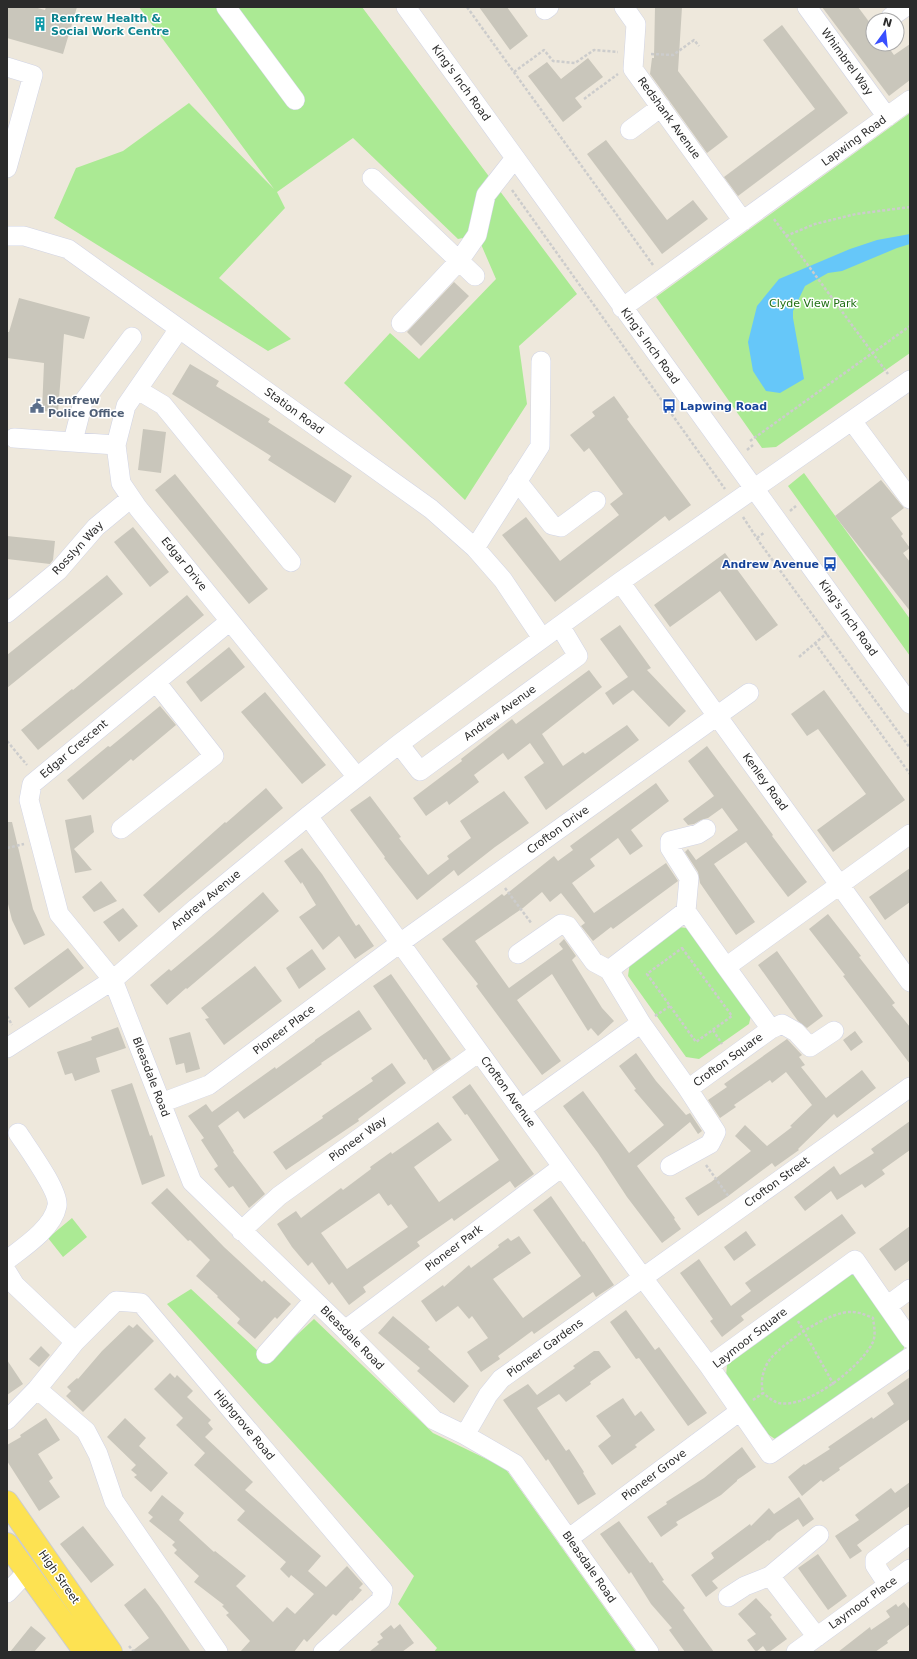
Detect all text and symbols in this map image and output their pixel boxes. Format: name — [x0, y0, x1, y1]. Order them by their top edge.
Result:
place label: Renfrew Health & Social Work Centre — [51, 12, 169, 38]
north arrow — [865, 12, 905, 52]
text: N — [881, 15, 894, 30]
building icon: Renfrew Health & Social Work Centre — [32, 16, 48, 32]
street label: Whimbrel Way — [818, 26, 876, 98]
street label: King's Inch Road — [429, 42, 493, 124]
street label: Redshank Avenue — [635, 75, 703, 162]
street label: Lapwing Road — [819, 113, 889, 169]
park label: Clyde View Park — [769, 297, 858, 310]
street label: King's Inch Road — [618, 305, 682, 387]
street label: Station Road — [262, 385, 326, 437]
place label: Renfrew Police Office — [48, 394, 125, 420]
public building icon: Renfrew Police Office — [29, 398, 45, 414]
bus stop icon: Lapwing Road — [661, 398, 677, 414]
place label: Lapwing Road — [680, 400, 767, 413]
street label: Rosslyn Way — [50, 518, 107, 578]
street label: Edgar Drive — [158, 535, 210, 594]
bus stop icon: Andrew Avenue — [822, 556, 838, 572]
place label: Andrew Avenue — [722, 558, 819, 571]
street label: King's Inch Road — [816, 577, 880, 659]
street label: Andrew Avenue — [461, 682, 539, 744]
street label: Edgar Crescent — [38, 717, 111, 781]
street label: Kenley Road — [740, 751, 790, 813]
street label: Crofton Drive — [525, 803, 592, 857]
street label: Andrew Avenue — [169, 867, 243, 933]
street label: Pioneer Place — [251, 1002, 318, 1057]
street label: Crofton Square — [691, 1030, 765, 1090]
street label: Bleasdale Road — [130, 1035, 172, 1119]
street label: Crofton Avenue — [478, 1054, 538, 1130]
street label: Pioneer Way — [327, 1113, 390, 1164]
street label: Crofton Street — [742, 1154, 813, 1210]
street label: Pioneer Park — [423, 1222, 486, 1274]
street label: Bleasdale Road — [318, 1304, 386, 1372]
street label: Laymoor Square — [710, 1305, 790, 1371]
street label: Pioneer Gardens — [504, 1316, 586, 1380]
street label: Highgrove Road — [211, 1387, 277, 1463]
street label: Pioneer Grove — [619, 1446, 689, 1504]
street label: Bleasdale Road — [559, 1529, 619, 1605]
street label: High Street — [36, 1548, 83, 1607]
street label: Laymoor Place — [826, 1574, 900, 1632]

